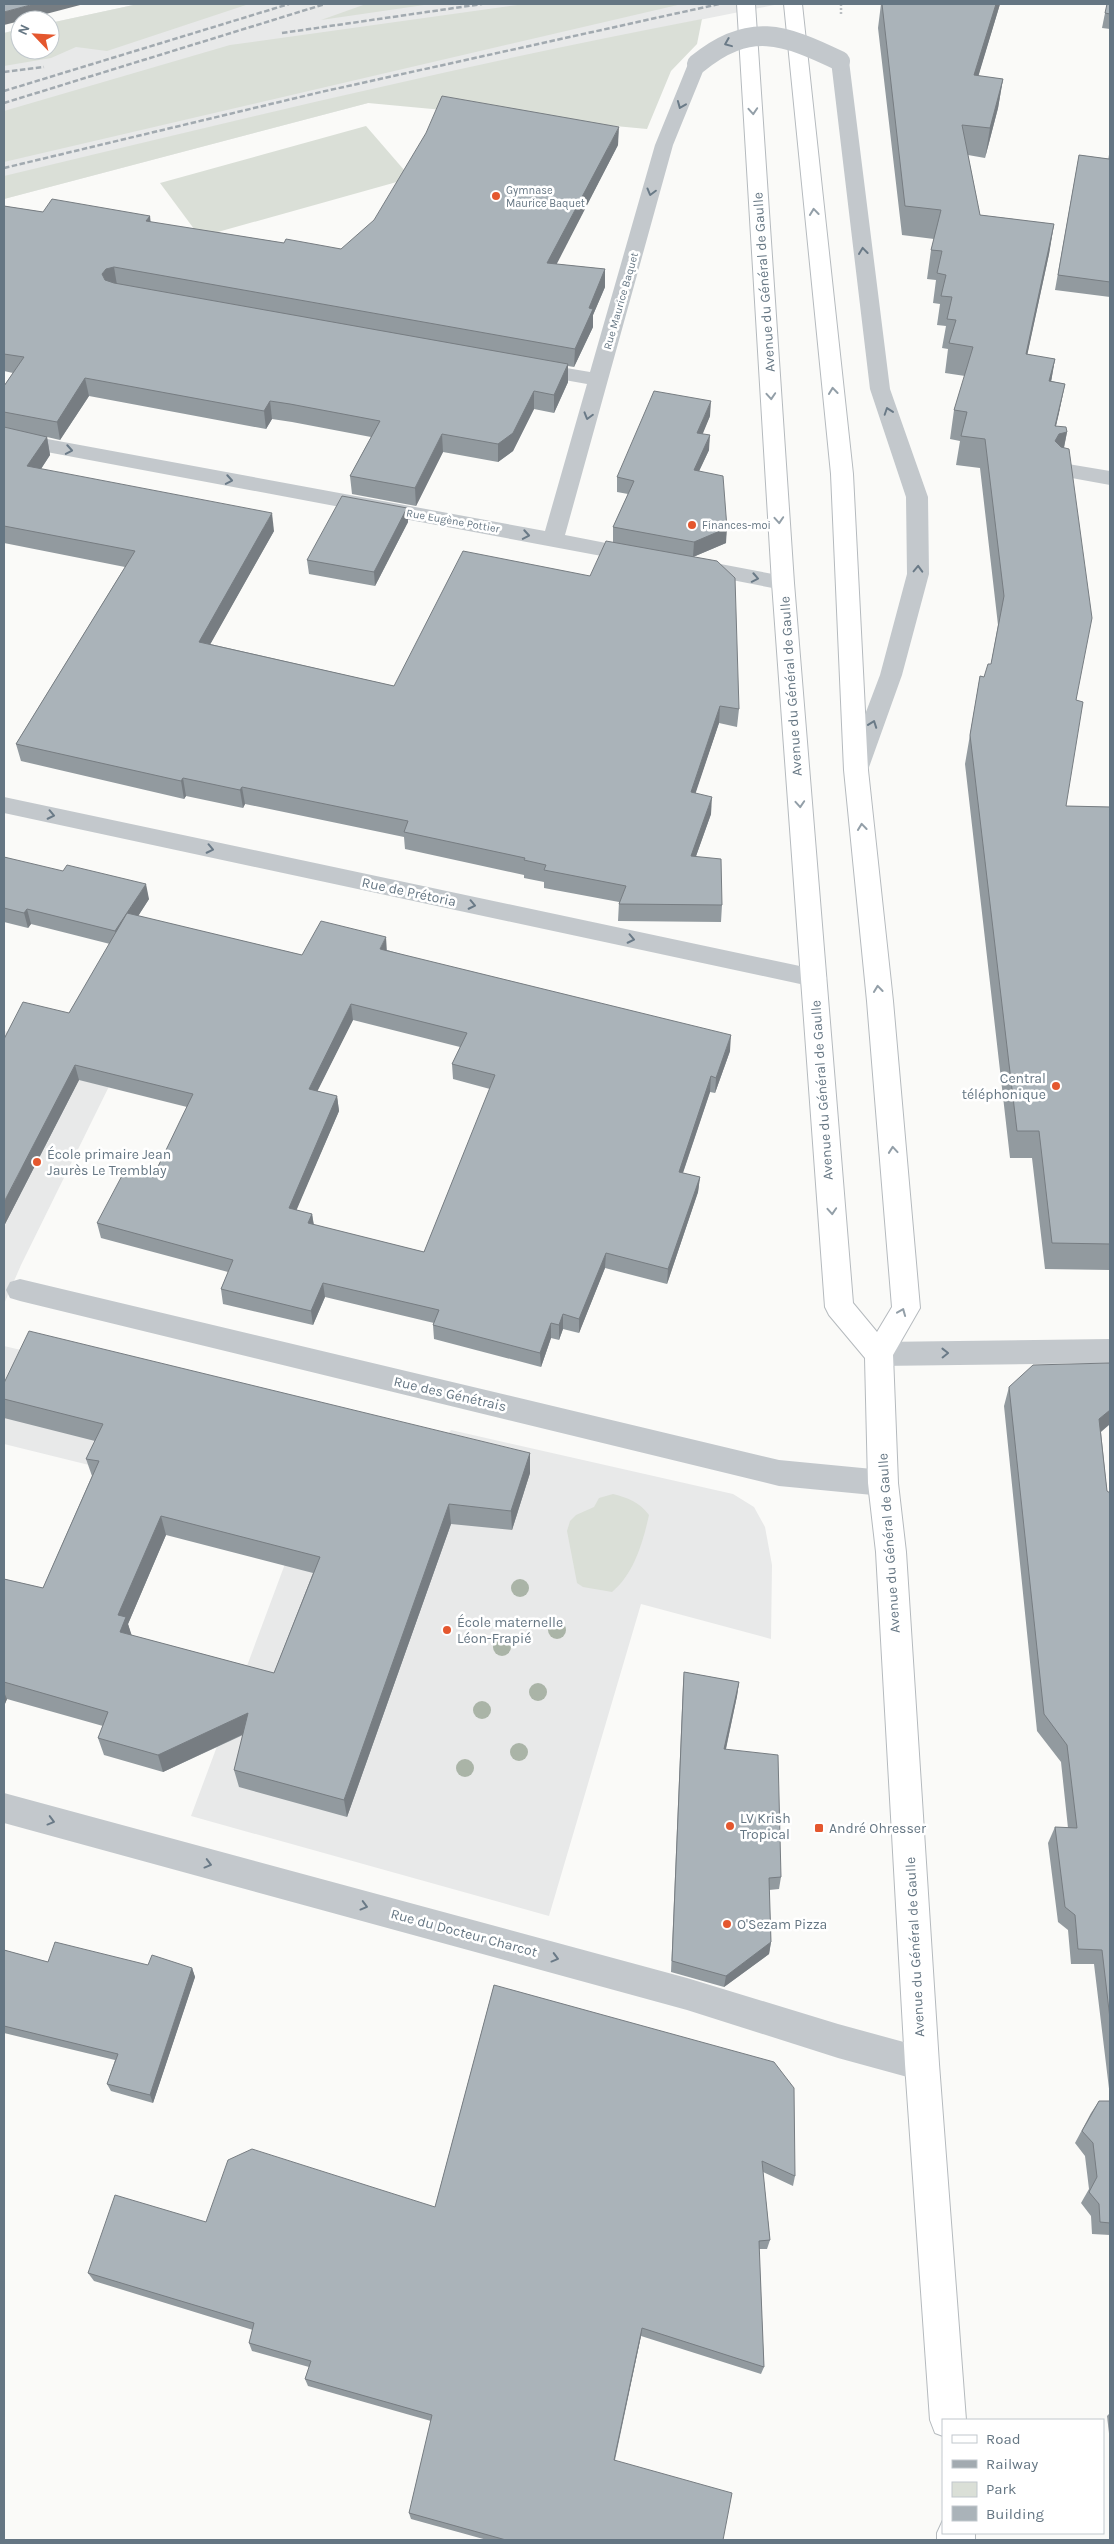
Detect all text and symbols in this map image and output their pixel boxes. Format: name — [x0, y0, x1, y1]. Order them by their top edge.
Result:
north arrow — [10, 10, 60, 60]
text: N — [14, 22, 33, 38]
one-way arrow — [724, 37, 733, 47]
one-way arrow — [676, 100, 687, 109]
one-way arrow — [748, 108, 759, 116]
place label: Gymnase Maurice Baquet — [506, 184, 585, 210]
one-way arrow — [646, 188, 657, 197]
marker: Gymnase Maurice Baquet — [490, 190, 502, 202]
street label: Avenue du Général de Gaulle — [749, 191, 779, 373]
one-way arrow — [809, 208, 820, 216]
one-way arrow — [858, 246, 869, 254]
street label: Rue Maurice Baquet — [601, 251, 641, 351]
one-way arrow — [828, 387, 839, 395]
one-way arrow — [766, 392, 777, 400]
one-way arrow — [883, 407, 893, 416]
one-way arrow — [584, 411, 594, 420]
one-way arrow — [65, 445, 73, 455]
one-way arrow — [224, 474, 233, 485]
street label: Rue Eugène Pottier — [405, 506, 501, 536]
one-way arrow — [774, 517, 785, 525]
marker: Finances-moi — [686, 519, 698, 531]
place label: Finances-moi — [702, 519, 771, 532]
one-way arrow — [522, 529, 531, 540]
one-way arrow — [912, 564, 923, 572]
one-way arrow — [750, 572, 759, 582]
street label: Avenue du Général de Gaulle — [776, 595, 806, 777]
one-way arrow — [867, 720, 877, 729]
one-way arrow — [795, 801, 806, 809]
one-way arrow — [47, 809, 56, 820]
one-way arrow — [857, 823, 868, 831]
one-way arrow — [206, 843, 215, 854]
street label: Rue de Prétoria — [360, 874, 458, 910]
one-way arrow — [467, 899, 476, 910]
one-way arrow — [626, 934, 635, 944]
one-way arrow — [873, 984, 884, 992]
street label: Avenue du Général de Gaulle — [807, 999, 837, 1181]
place label: Central téléphonique — [962, 1070, 1046, 1103]
marker: Central téléphonique — [1050, 1080, 1062, 1092]
place label: École primaire Jean Jaurès Le Tremblay — [47, 1145, 171, 1179]
one-way arrow — [887, 1146, 898, 1154]
marker: École primaire Jean Jaurès Le Tremblay — [31, 1156, 43, 1168]
one-way arrow — [826, 1207, 837, 1215]
one-way arrow — [896, 1308, 906, 1316]
one-way arrow — [942, 1348, 949, 1358]
street label: Rue des Génétrais — [392, 1373, 508, 1415]
street label: Avenue du Général de Gaulle — [874, 1452, 904, 1634]
place label: École maternelle Léon-Frapié — [457, 1613, 563, 1647]
marker: École maternelle Léon-Frapié — [441, 1624, 453, 1636]
place label: LV Krish Tropical — [740, 1810, 791, 1843]
one-way arrow — [46, 1815, 55, 1826]
marker: LV Krish Tropical — [724, 1820, 736, 1832]
place label: André Ohresser — [829, 1820, 927, 1837]
marker: André Ohresser — [813, 1822, 825, 1834]
street label: Avenue du Général de Gaulle — [902, 1856, 928, 2038]
one-way arrow — [203, 1858, 211, 1868]
one-way arrow — [360, 1901, 368, 1911]
street label: Rue du Docteur Charcot — [389, 1905, 539, 1961]
place label: O'Sezam Pizza — [737, 1916, 827, 1933]
marker: O'Sezam Pizza — [721, 1918, 733, 1930]
one-way arrow — [551, 1952, 560, 1963]
legend — [942, 2419, 1104, 2534]
text: Road — [986, 2430, 1021, 2448]
text: Railway — [986, 2455, 1038, 2473]
text: Park — [986, 2480, 1016, 2498]
text: Building — [986, 2505, 1044, 2523]

